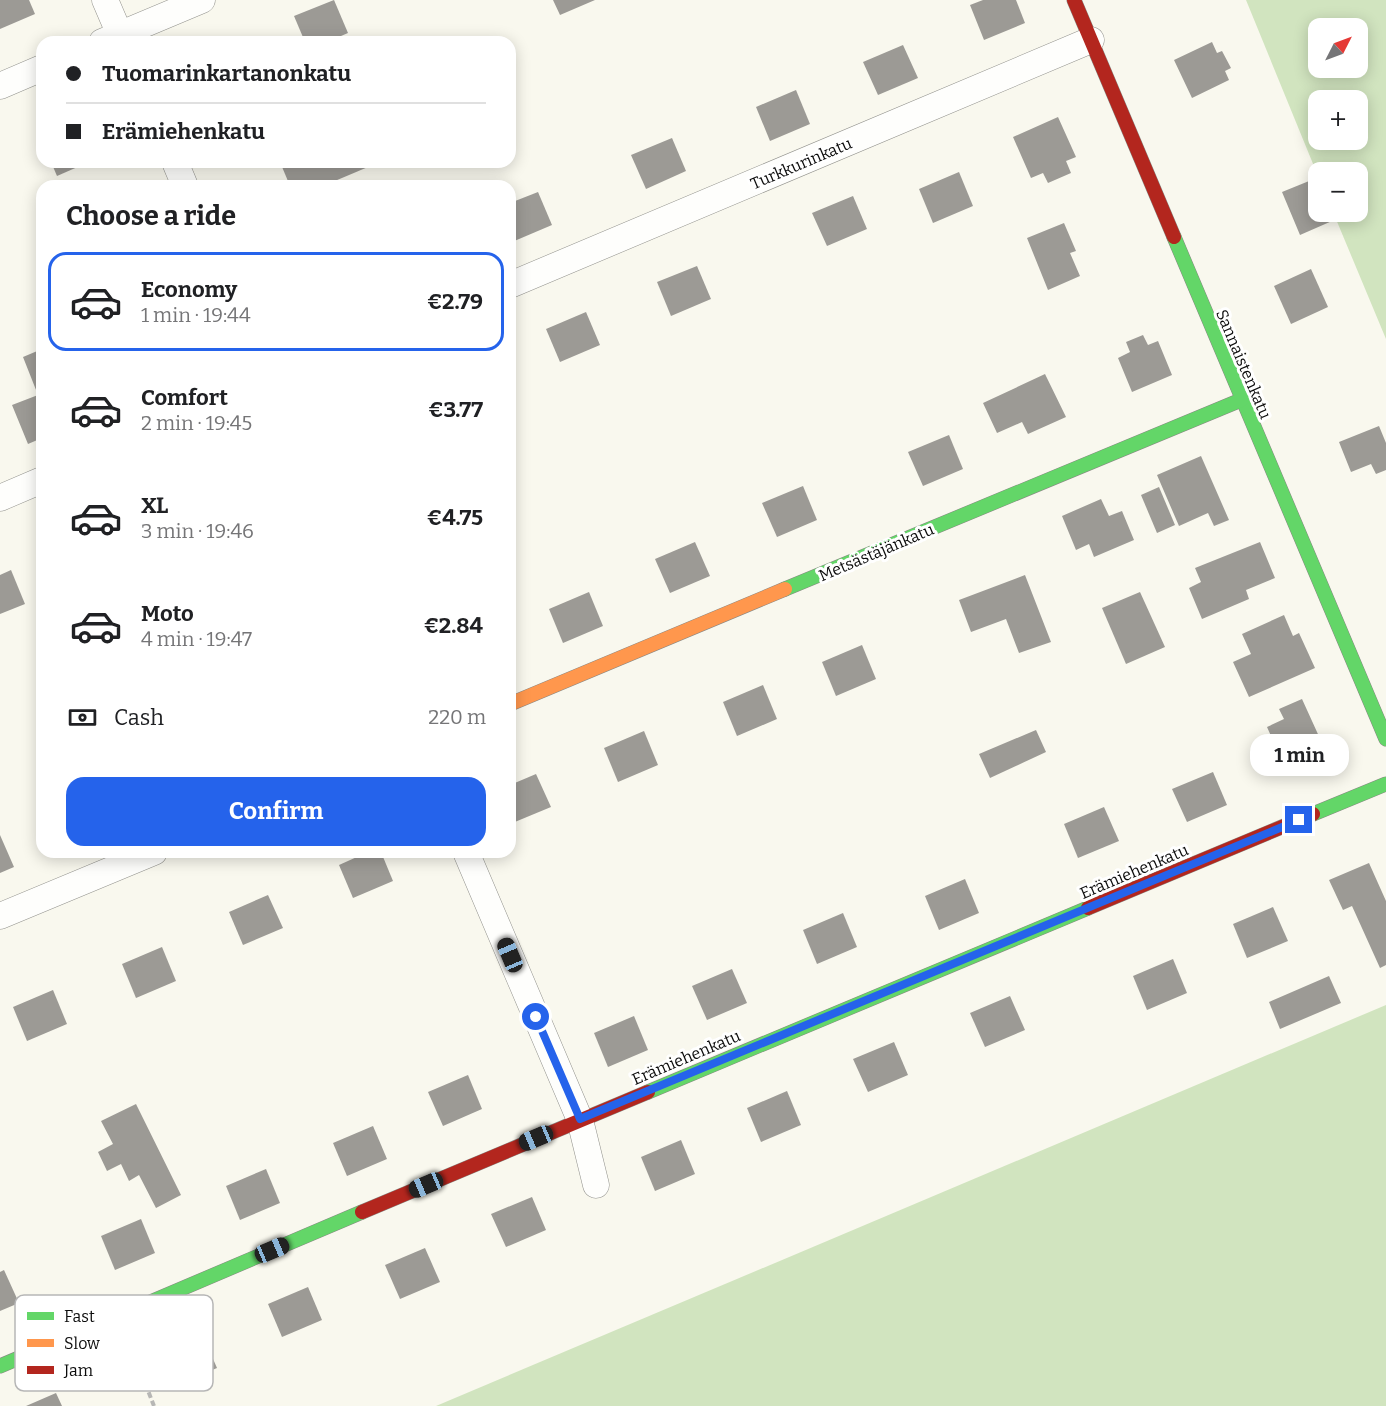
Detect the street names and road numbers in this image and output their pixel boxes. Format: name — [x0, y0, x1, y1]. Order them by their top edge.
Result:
street label: Turkkurinkatu — [748, 134, 855, 193]
street label: Sannaistenkatu — [1212, 307, 1275, 422]
street label: Metsästäjänkatu — [816, 520, 937, 585]
street label: Erämiehenkatu — [1077, 840, 1191, 903]
street label: Erämiehenkatu — [629, 1026, 743, 1089]

